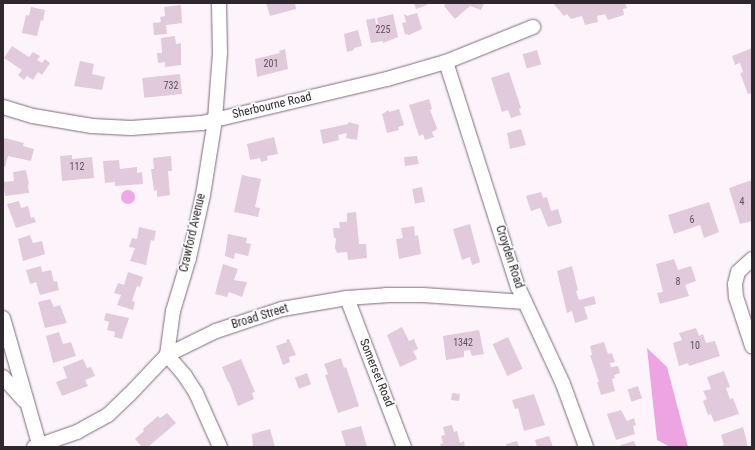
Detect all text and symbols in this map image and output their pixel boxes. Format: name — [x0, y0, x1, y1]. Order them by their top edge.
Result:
house number: 225 — [376, 24, 390, 36]
house number: 201 — [264, 58, 278, 70]
house number: 732 — [164, 80, 178, 92]
street label: Sherbourne Road — [231, 90, 313, 122]
house number: 112 — [70, 161, 84, 173]
street label: Crawford Avenue — [177, 192, 209, 274]
house number: 4 — [740, 196, 744, 208]
house number: 6 — [690, 214, 694, 226]
street label: Croyden Road — [492, 224, 526, 290]
house number: 8 — [676, 276, 680, 288]
street label: Broad Street — [230, 302, 290, 332]
street label: Somerset Road — [356, 337, 396, 409]
house number: 1342 — [453, 337, 473, 349]
house number: 10 — [690, 340, 700, 352]

